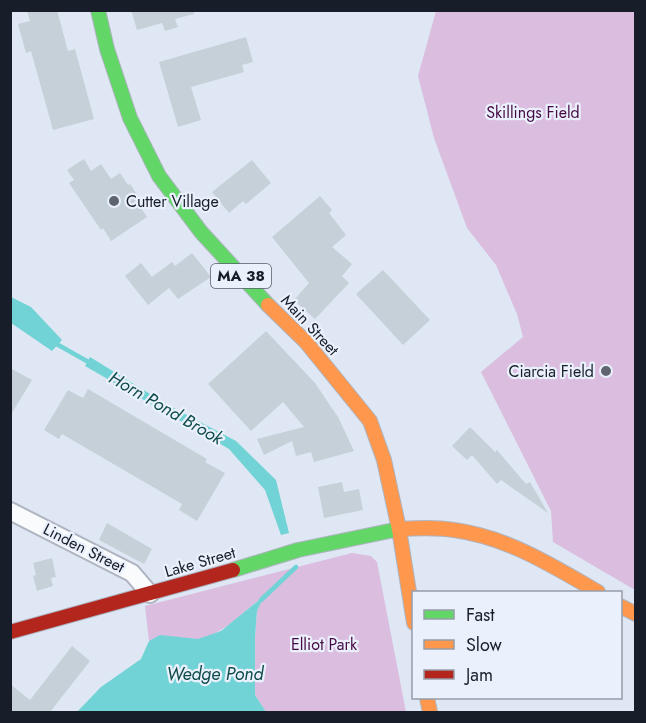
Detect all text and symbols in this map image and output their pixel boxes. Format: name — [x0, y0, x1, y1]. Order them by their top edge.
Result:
park label: Skillings Field — [486, 101, 580, 124]
place label: Cutter Village — [126, 190, 219, 213]
marker: Cutter Village — [107, 194, 121, 208]
road number: MA 38 — [211, 264, 271, 288]
street label: Main Street — [276, 289, 344, 361]
place label: Ciarcia Field — [508, 360, 594, 383]
marker: Ciarcia Field — [599, 364, 613, 378]
water label: Horn Pond Brook — [104, 365, 229, 452]
street label: Linden Street — [39, 518, 129, 578]
street label: Lake Street — [162, 541, 238, 583]
legend — [412, 591, 622, 699]
text: Fast — [466, 602, 495, 628]
text: Slow — [466, 632, 503, 658]
park label: Elliot Park — [291, 633, 358, 656]
water label: Wedge Pond — [167, 661, 264, 687]
text: Jam — [464, 662, 493, 688]

